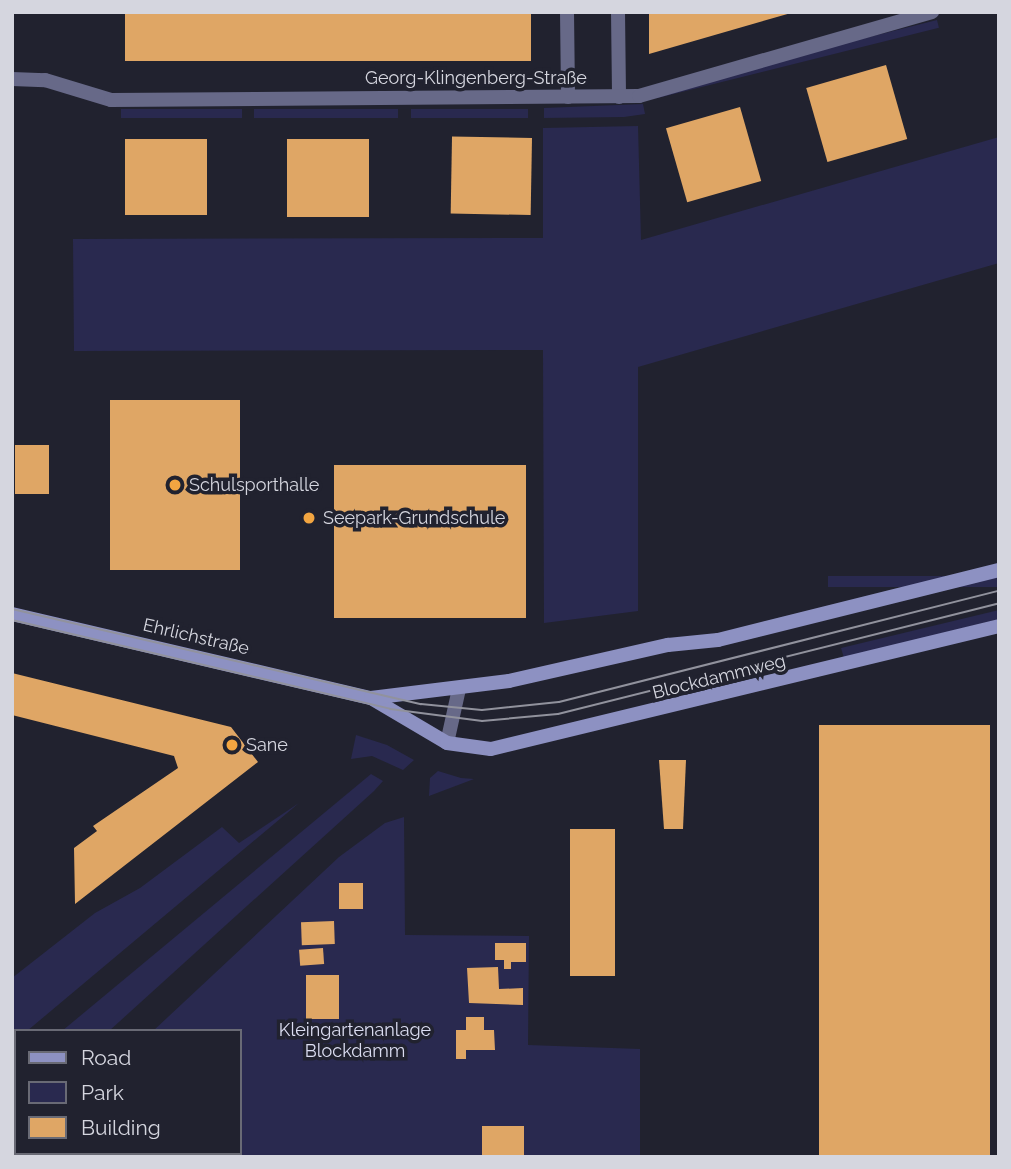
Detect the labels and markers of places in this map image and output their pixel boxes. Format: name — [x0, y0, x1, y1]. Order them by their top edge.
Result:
place label: Schulsporthalle — [189, 474, 319, 496]
marker: Schulsporthalle — [167, 477, 183, 493]
place label: Seepark-Grundschule — [323, 507, 505, 529]
marker: Seepark-Grundschule — [301, 510, 317, 526]
place label: Sane — [246, 734, 288, 756]
marker: Sane — [224, 737, 240, 753]

